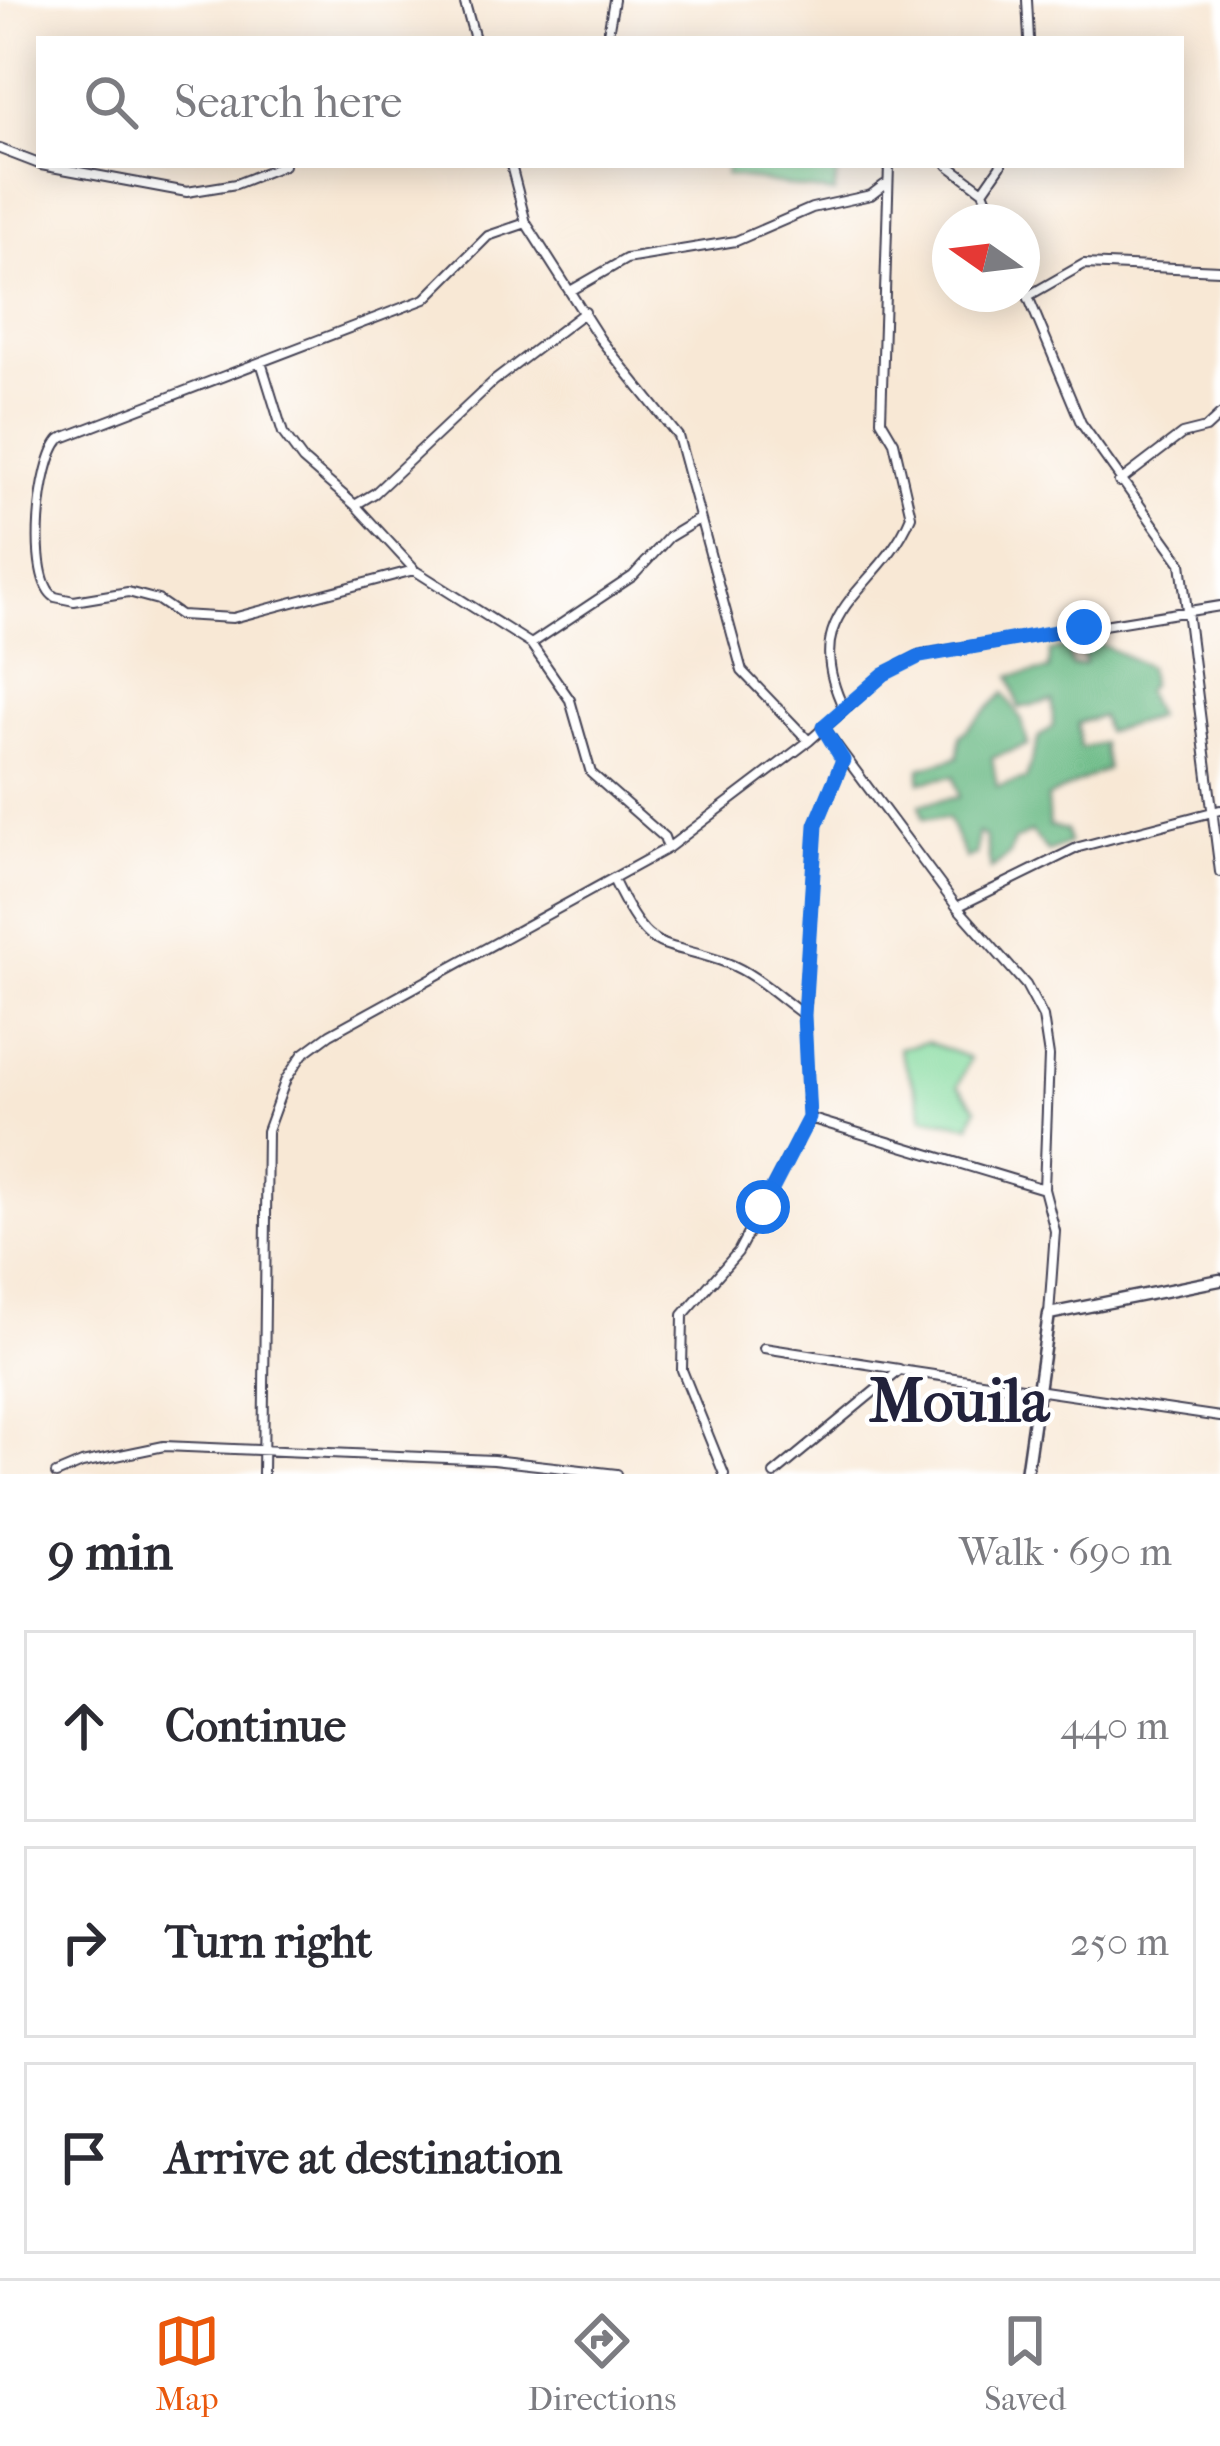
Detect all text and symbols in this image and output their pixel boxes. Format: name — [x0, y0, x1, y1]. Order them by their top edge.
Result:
search box — [36, 36, 1184, 168]
icon: search — [78, 69, 144, 135]
text: Search here — [174, 76, 402, 129]
north arrow — [932, 204, 1040, 312]
route end — [1057, 600, 1111, 654]
route start — [736, 1180, 790, 1234]
district label: Mouila — [869, 1366, 1051, 1437]
text: 9 min — [48, 1522, 173, 1582]
text: Walk · 690 m — [959, 1529, 1172, 1575]
icon: ahead — [51, 1693, 117, 1759]
text: Continue — [165, 1700, 346, 1753]
text: 440 m — [1060, 1703, 1169, 1749]
icon: right — [51, 1909, 117, 1975]
text: Turn right — [165, 1916, 372, 1969]
text: 250 m — [1070, 1919, 1169, 1965]
icon: arrive — [51, 2125, 117, 2191]
text: Arrive at destination — [165, 2132, 562, 2185]
tab: Map — [154, 2308, 220, 2419]
tab: Directions — [528, 2308, 676, 2419]
tab: Saved — [984, 2308, 1066, 2419]

